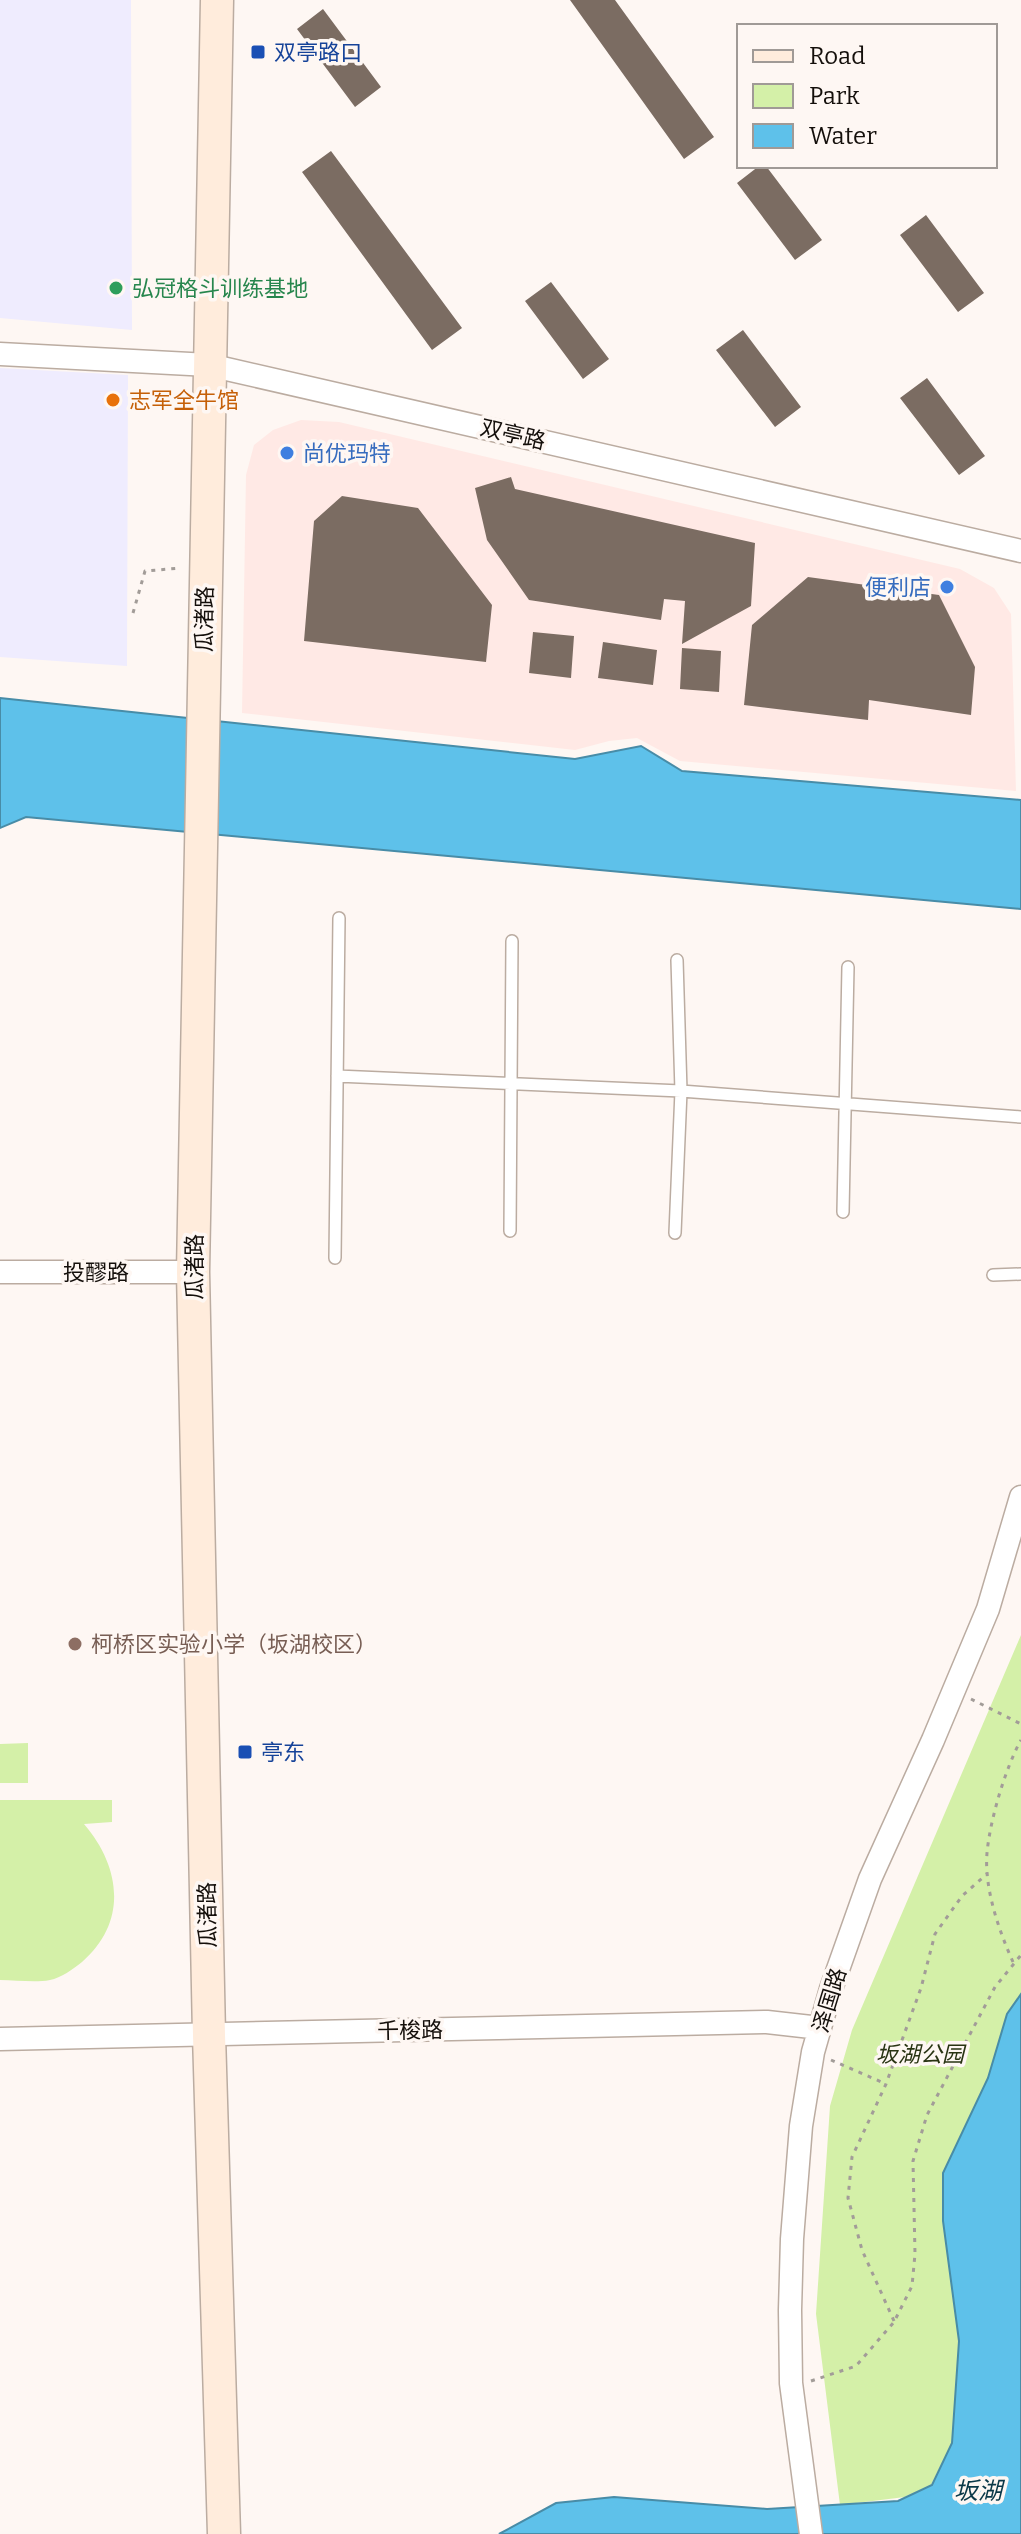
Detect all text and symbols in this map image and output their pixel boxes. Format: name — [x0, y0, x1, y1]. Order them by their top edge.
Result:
legend — [737, 24, 997, 168]
place label: 双亭路口 — [274, 39, 362, 66]
text: Road — [809, 42, 865, 70]
marker: 双亭路口 — [249, 43, 267, 61]
text: Park — [809, 82, 860, 110]
text: Water — [809, 122, 877, 150]
place label: 弘冠格斗训练基地 — [132, 275, 308, 302]
marker: 弘冠格斗训练基地 — [107, 279, 125, 297]
place label: 志军全牛馆 — [129, 387, 239, 414]
marker: 志军全牛馆 — [104, 391, 122, 409]
street label: 双亭路 — [478, 414, 548, 455]
place label: 尚优玛特 — [303, 440, 391, 467]
marker: 尚优玛特 — [278, 444, 296, 462]
place label: 便利店 — [865, 574, 931, 601]
marker: 便利店 — [938, 578, 956, 596]
street label: 瓜渚路 — [190, 586, 219, 652]
street label: 瓜渚路 — [181, 1234, 208, 1300]
street label: 投醪路 — [63, 1259, 129, 1286]
place label: 柯桥区实验小学（坂湖校区） — [91, 1631, 377, 1658]
marker: 柯桥区实验小学（坂湖校区） — [66, 1635, 84, 1653]
place label: 亭东 — [261, 1739, 305, 1766]
marker: 亭东 — [236, 1743, 254, 1761]
street label: 瓜渚路 — [193, 1882, 222, 1948]
street label: 泽国路 — [807, 1965, 852, 2036]
street label: 千梭路 — [377, 2016, 443, 2045]
park label: 坂湖公园 — [876, 2041, 967, 2068]
water label: 坂湖 — [954, 2477, 1006, 2505]

